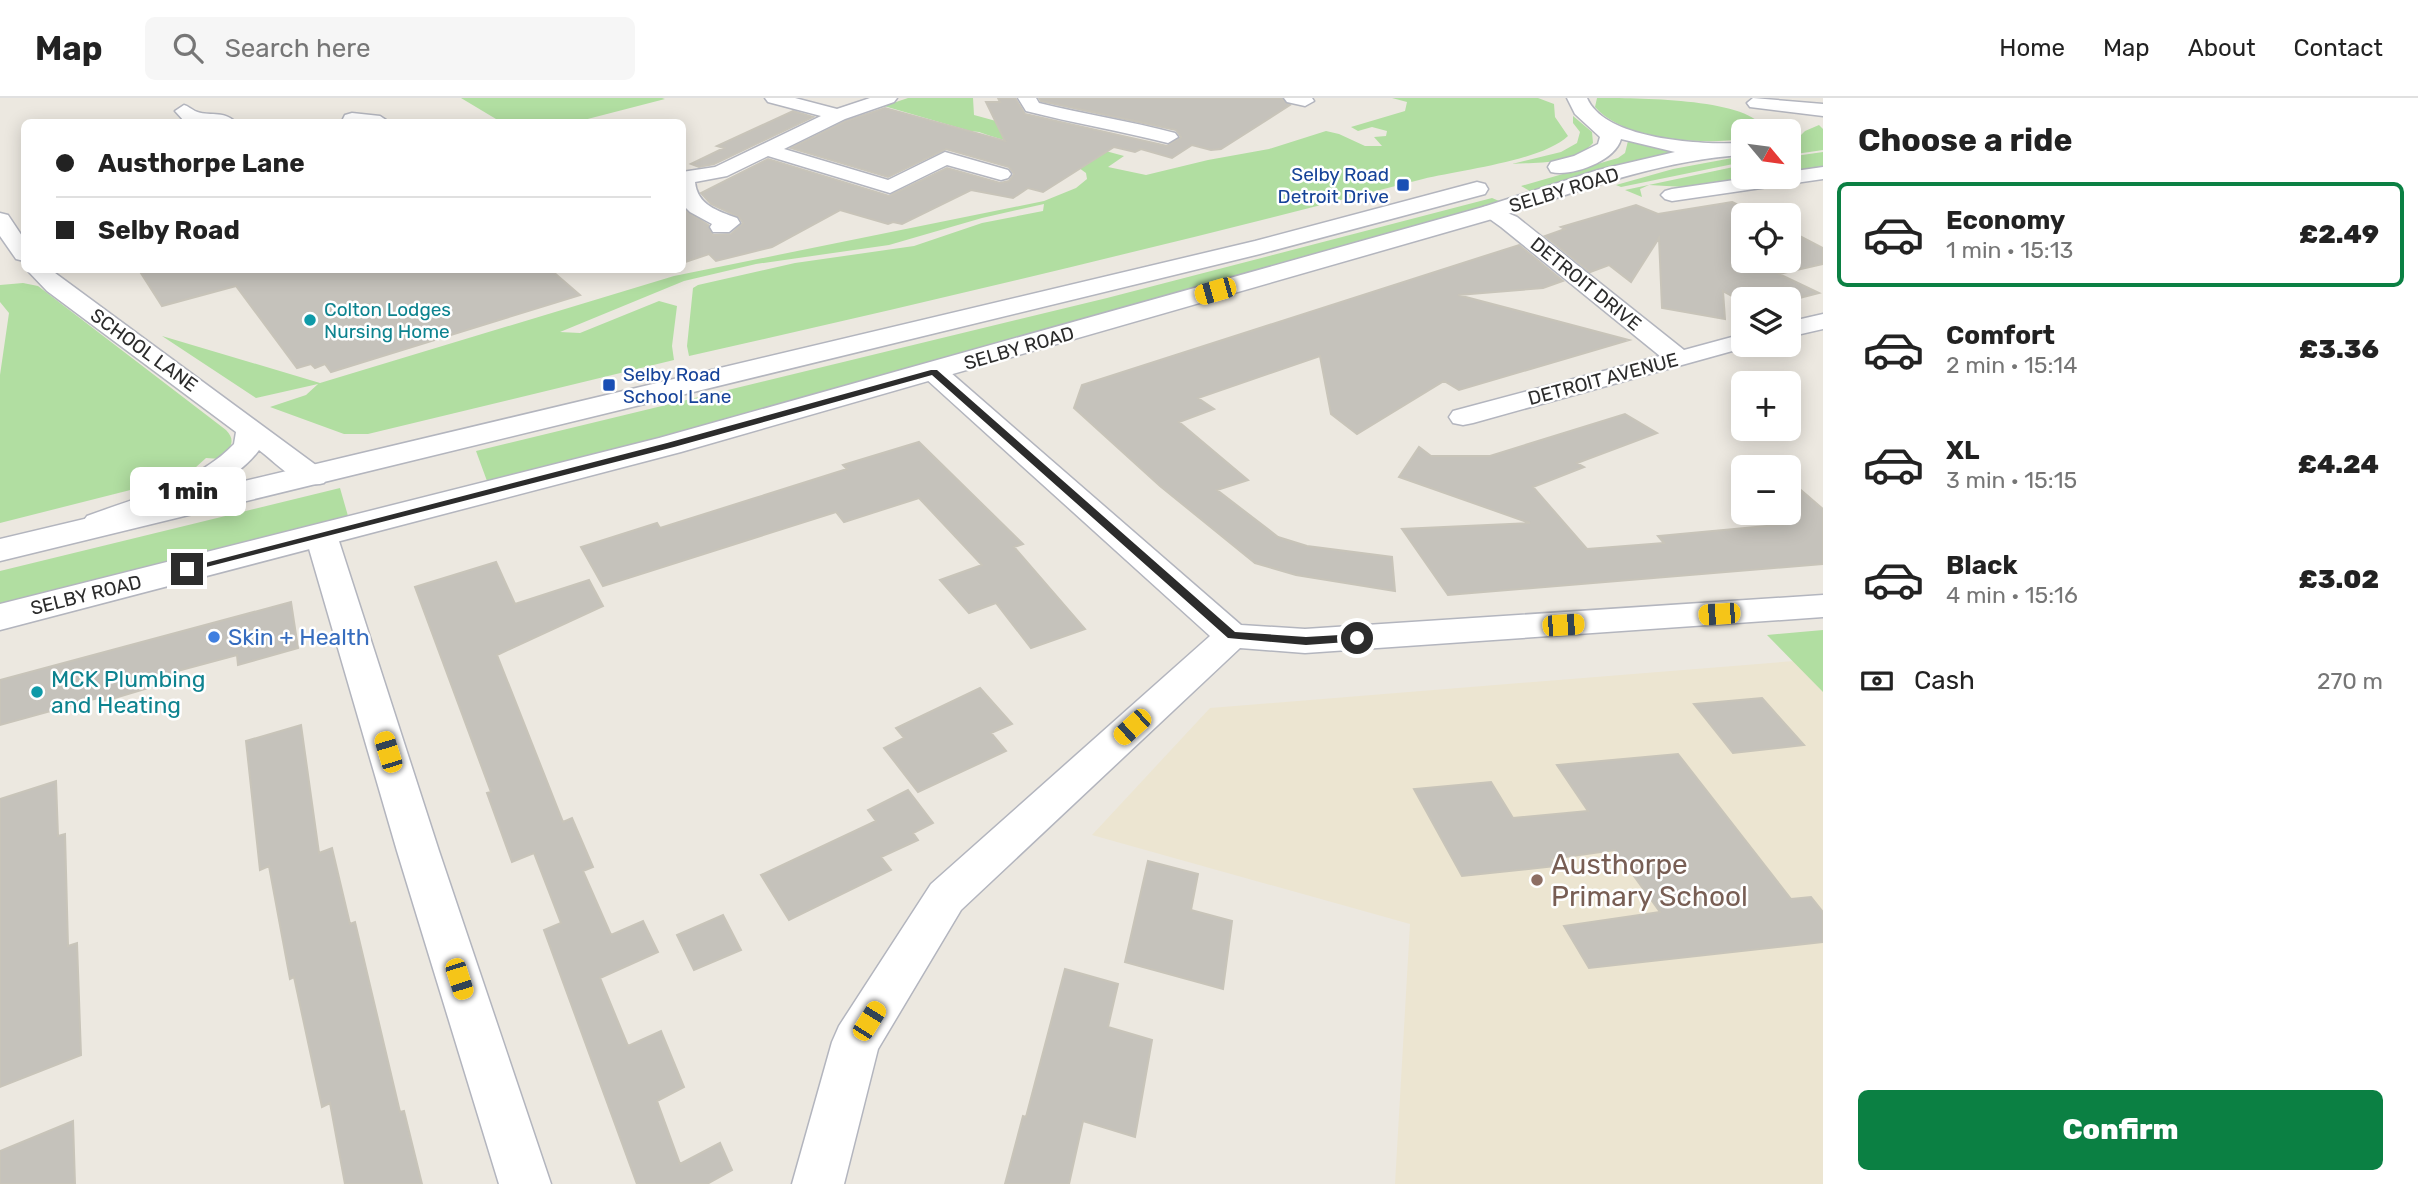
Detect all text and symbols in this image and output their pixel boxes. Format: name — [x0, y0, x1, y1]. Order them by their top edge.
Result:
search box — [145, 17, 635, 80]
text: Map — [35, 29, 103, 68]
icon: search — [169, 29, 207, 67]
text: Search here — [225, 33, 370, 64]
text: Home — [1999, 34, 2065, 62]
text: Map — [2103, 34, 2150, 62]
text: About — [2188, 34, 2256, 62]
text: Contact — [2294, 34, 2383, 62]
north arrow — [1731, 119, 1801, 189]
map controls — [1731, 119, 1801, 525]
text: Choose a ride — [1858, 121, 2072, 159]
text: Austhorpe Lane — [98, 148, 305, 179]
street label: SELBY ROAD — [1506, 162, 1622, 218]
place label: Selby Road Detroit Drive — [1278, 163, 1389, 208]
marker: Selby Road Detroit Drive — [1395, 177, 1411, 193]
button: locate — [1731, 203, 1801, 273]
icon: car — [1862, 203, 1925, 266]
text: Economy — [1946, 205, 2065, 236]
text: Selby Road — [98, 215, 240, 246]
text: £2.49 — [2299, 219, 2379, 250]
street label: DETROIT DRIVE — [1526, 232, 1646, 336]
text: 1 min · 15:13 — [1946, 236, 2073, 264]
car — [1192, 275, 1239, 307]
button: layers — [1731, 287, 1801, 357]
place label: Colton Lodges Nursing Home — [324, 298, 451, 343]
street label: SCHOOL LANE — [86, 303, 202, 397]
marker: Colton Lodges Nursing Home — [302, 312, 318, 328]
icon: car — [1862, 318, 1925, 381]
text: Comfort — [1946, 320, 2055, 351]
street label: SELBY ROAD — [961, 321, 1077, 375]
text: £3.36 — [2299, 334, 2379, 365]
street label: DETROIT AVENUE — [1525, 348, 1681, 410]
text: 2 min · 15:14 — [1946, 351, 2077, 379]
place label: Selby Road School Lane — [623, 363, 731, 408]
button: + — [1731, 371, 1801, 441]
marker: Selby Road School Lane — [601, 377, 617, 393]
icon: car — [1862, 433, 1925, 496]
text: XL — [1946, 435, 1979, 466]
text: £4.24 — [2298, 449, 2379, 480]
button: − — [1731, 455, 1801, 525]
text: 3 min · 15:15 — [1946, 466, 2077, 494]
callout: 1 min — [129, 468, 245, 517]
text: 1 min — [158, 477, 218, 505]
icon: car — [1862, 548, 1925, 611]
text: Black — [1946, 550, 2018, 581]
route end — [171, 553, 203, 585]
text: £3.02 — [2299, 564, 2379, 595]
street label: SELBY ROAD — [28, 570, 144, 620]
text: 4 min · 15:16 — [1946, 581, 2078, 609]
car — [1698, 602, 1741, 626]
car — [1542, 613, 1585, 637]
route start — [1341, 622, 1373, 654]
place label: Skin + Health — [228, 623, 370, 651]
marker: Skin + Health — [206, 629, 222, 645]
icon: cash — [1858, 662, 1896, 700]
place label: MCK Plumbing and Heating — [51, 665, 205, 719]
text: Cash — [1914, 665, 1975, 696]
text: 270 m — [2317, 667, 2383, 695]
marker: MCK Plumbing and Heating — [29, 684, 45, 700]
car — [1110, 705, 1155, 749]
car — [372, 729, 405, 775]
place label: Austhorpe Primary School — [1551, 848, 1748, 913]
marker: Austhorpe Primary School — [1529, 872, 1545, 888]
car — [443, 956, 476, 1002]
car — [849, 998, 890, 1044]
button: Confirm — [1858, 1090, 2383, 1170]

